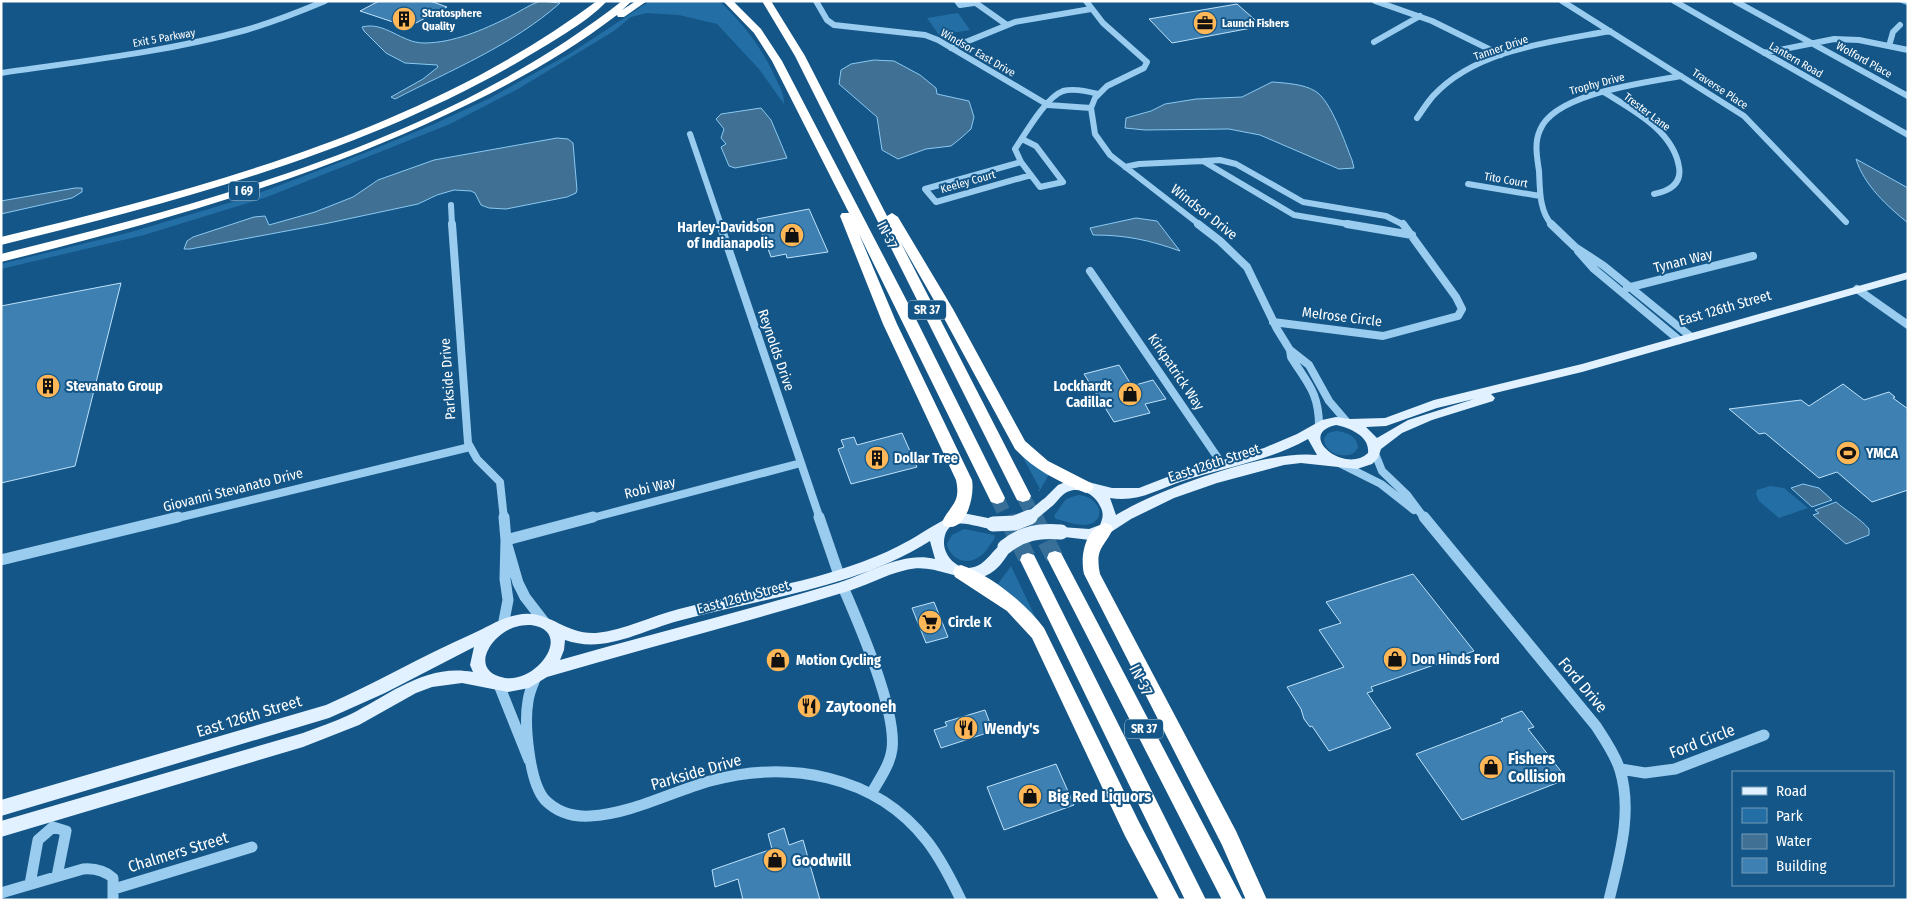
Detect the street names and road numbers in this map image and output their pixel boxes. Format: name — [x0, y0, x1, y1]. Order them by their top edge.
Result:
street label: Exit 5 Parkway — [132, 26, 196, 50]
street label: Windsor East Drive — [938, 26, 1018, 80]
street label: Tanner Drive — [1472, 33, 1530, 63]
street label: Lantern Road — [1767, 39, 1825, 81]
street label: Wolford Place — [1834, 39, 1894, 81]
street label: Traverse Place — [1690, 66, 1750, 112]
street label: Trophy Drive — [1568, 70, 1626, 98]
street label: Trester Lane — [1621, 90, 1673, 134]
street label: Keeley Court — [939, 168, 997, 196]
street label: Tito Court — [1483, 170, 1529, 190]
street label: Windsor Drive — [1167, 181, 1241, 243]
road number: I 69 — [229, 182, 259, 200]
street label: IN-37 — [873, 218, 901, 252]
street label: Tynan Way — [1652, 245, 1715, 277]
street label: East 126th Street — [1677, 287, 1774, 329]
road number: SR 37 — [908, 300, 946, 320]
street label: Melrose Circle — [1301, 304, 1383, 330]
street label: Reynolds Drive — [754, 307, 798, 393]
street label: Kirkpatrick Way — [1144, 331, 1208, 414]
street label: Parkside Drive — [437, 338, 459, 420]
street label: East 126th Street — [1166, 440, 1262, 486]
street label: Giovanni Stevanato Drive — [161, 464, 305, 516]
street label: Robi Way — [623, 473, 678, 503]
street label: East 126th Street — [695, 576, 792, 618]
street label: Ford Drive — [1554, 654, 1612, 717]
street label: IN-37 — [1125, 661, 1157, 699]
street label: East 126th Street — [194, 691, 305, 741]
road number: SR 37 — [1125, 720, 1163, 739]
street label: Ford Circle — [1667, 720, 1737, 762]
street label: Parkside Drive — [649, 750, 744, 794]
street label: Chalmers Street — [126, 828, 231, 876]

